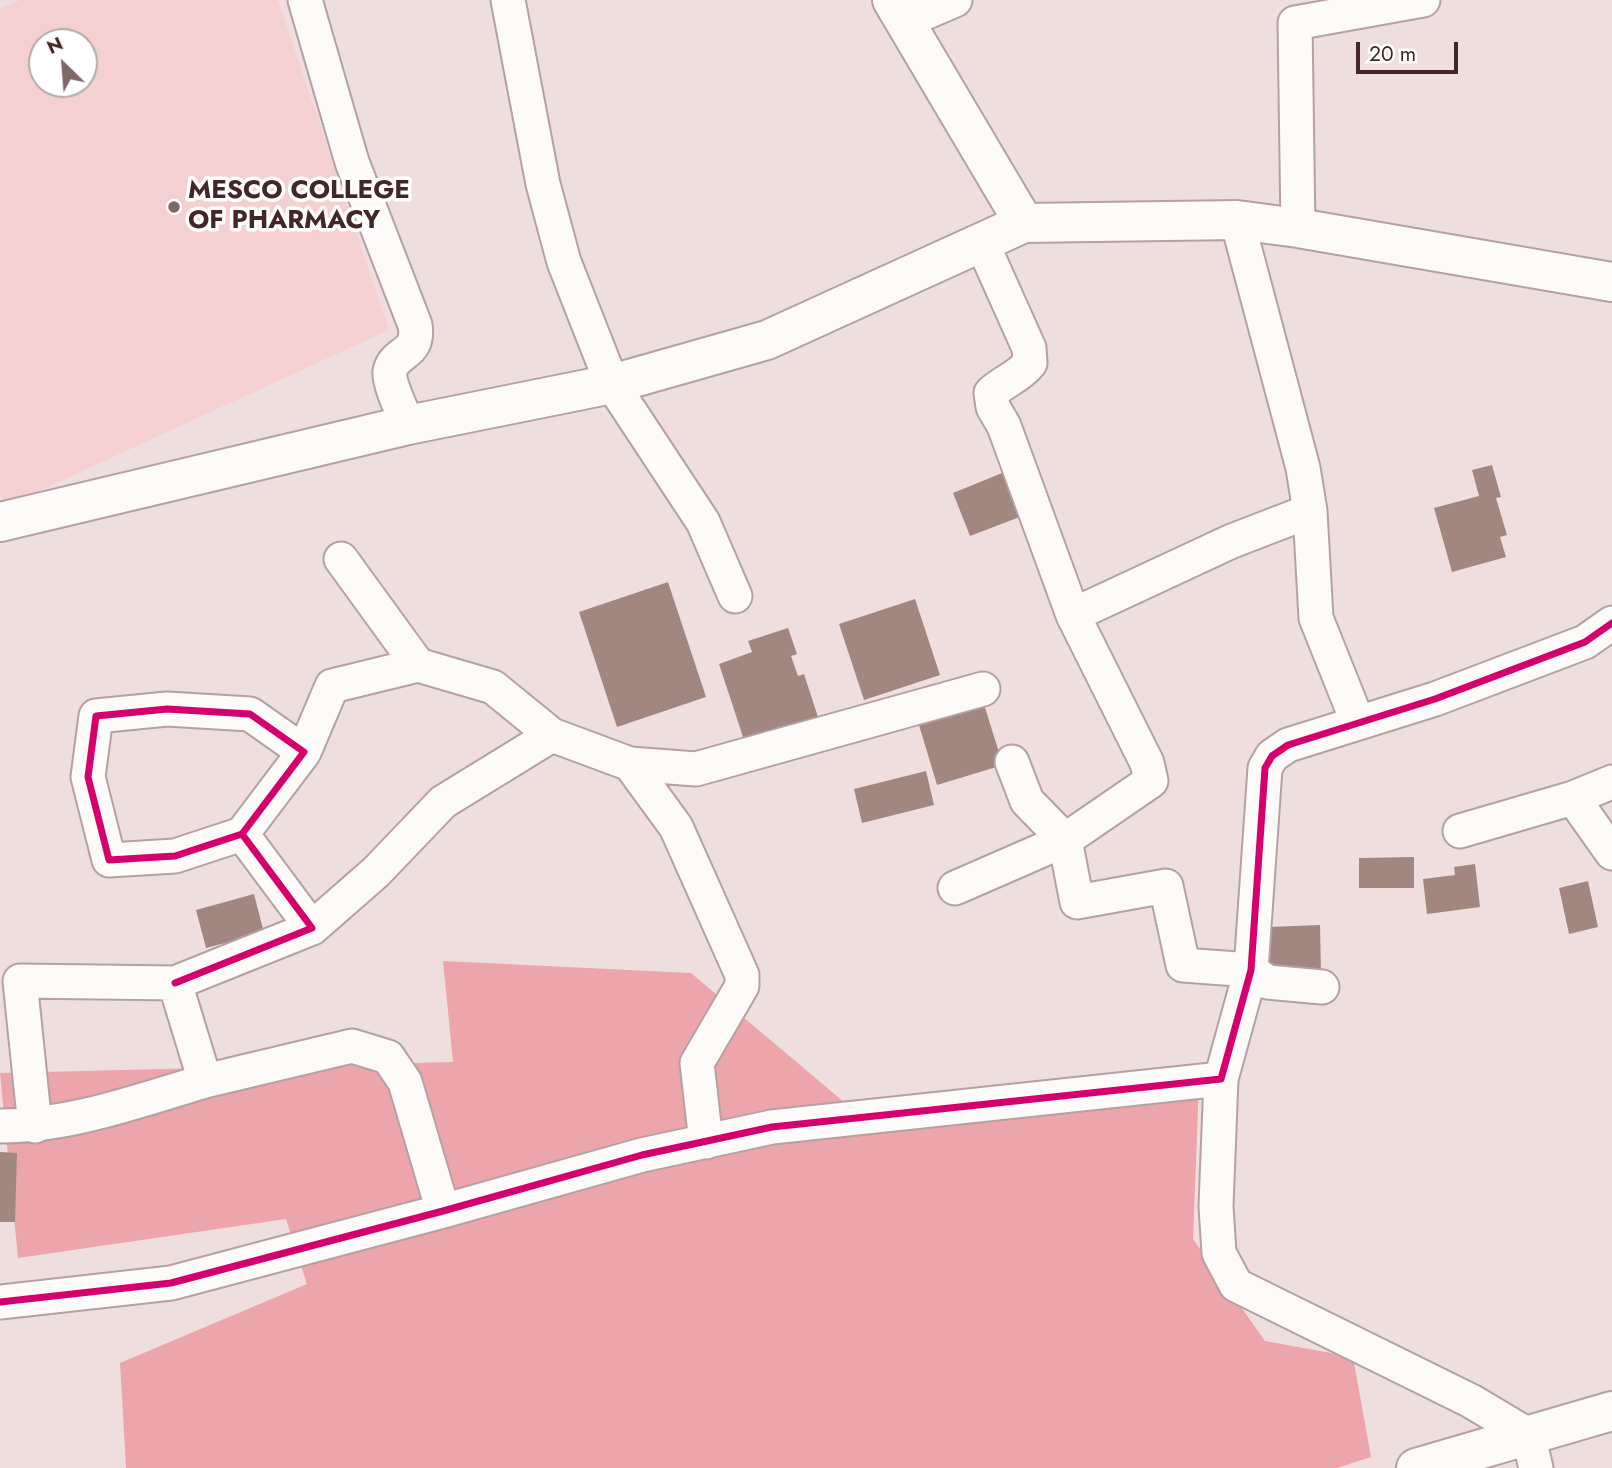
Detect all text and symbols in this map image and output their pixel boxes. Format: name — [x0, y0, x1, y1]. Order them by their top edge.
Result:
north arrow — [28, 28, 98, 98]
scale bar — [1360, 28, 1462, 72]
text: N — [42, 30, 67, 61]
text: 20 m — [1369, 39, 1416, 69]
place label: MESCO COLLEGE OF PHARMACY — [188, 176, 410, 238]
marker: MESCO COLLEGE OF PHARMACY — [166, 199, 182, 215]

